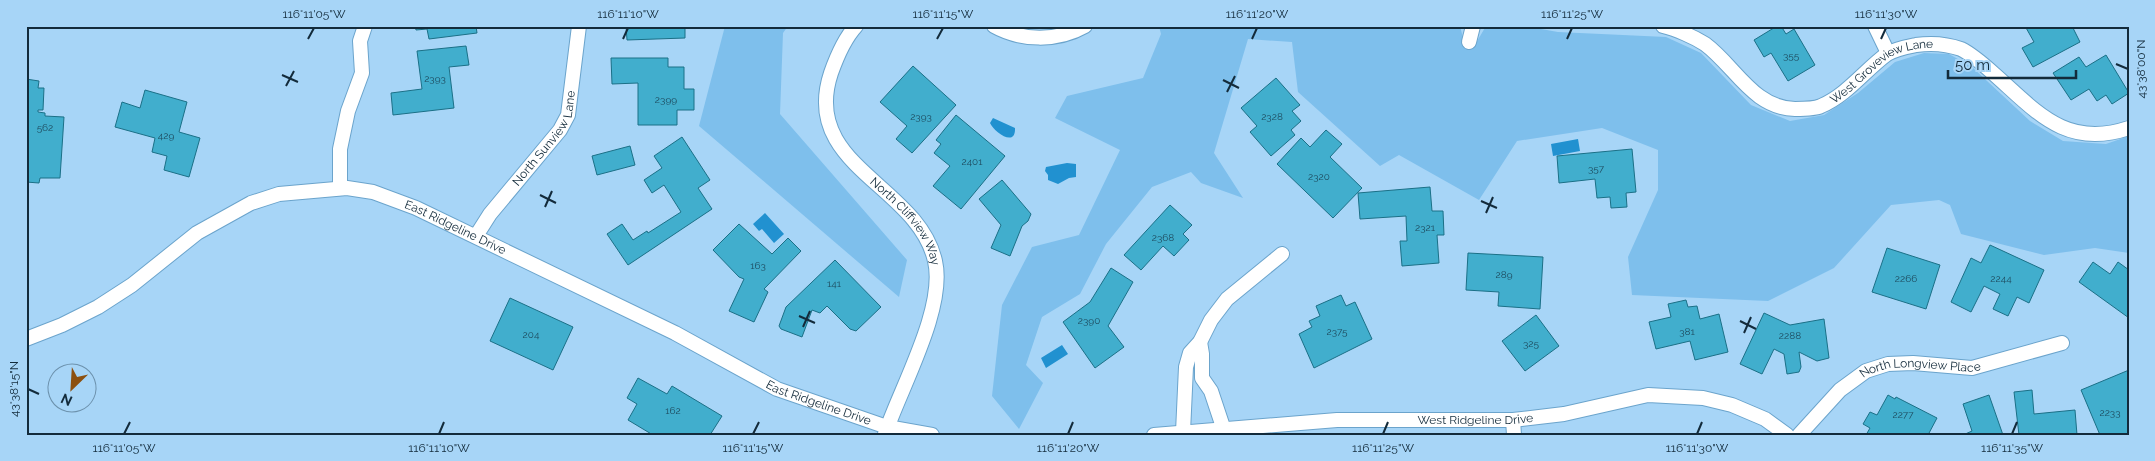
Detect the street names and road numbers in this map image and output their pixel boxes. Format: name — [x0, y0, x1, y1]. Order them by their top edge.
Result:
street label: West Groveview Lane — [1828, 37, 1933, 107]
street label: North Sunview Lane — [510, 90, 578, 189]
street label: North Cliffview Way — [867, 175, 943, 267]
street label: East Ridgeline Drive — [403, 197, 508, 257]
street label: North Longview Place — [1857, 356, 1982, 380]
street label: East Ridgeline Drive — [763, 377, 873, 428]
street label: West Ridgeline Drive — [1418, 411, 1534, 427]

